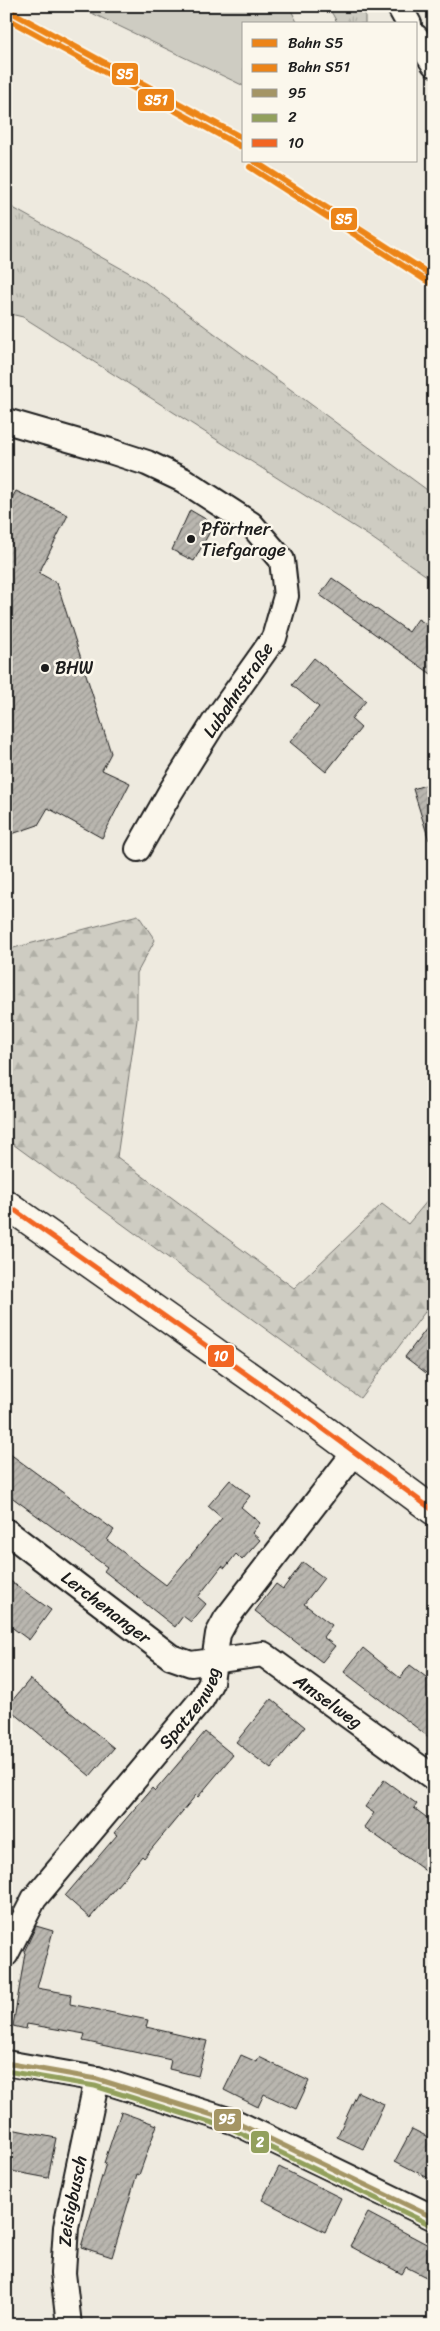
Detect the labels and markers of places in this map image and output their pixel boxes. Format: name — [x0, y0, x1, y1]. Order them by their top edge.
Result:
place label: Pförtner Tiefgarage — [201, 513, 286, 566]
marker: Pförtner Tiefgarage — [185, 533, 197, 545]
place label: BHW — [55, 652, 94, 684]
marker: BHW — [39, 662, 51, 674]

